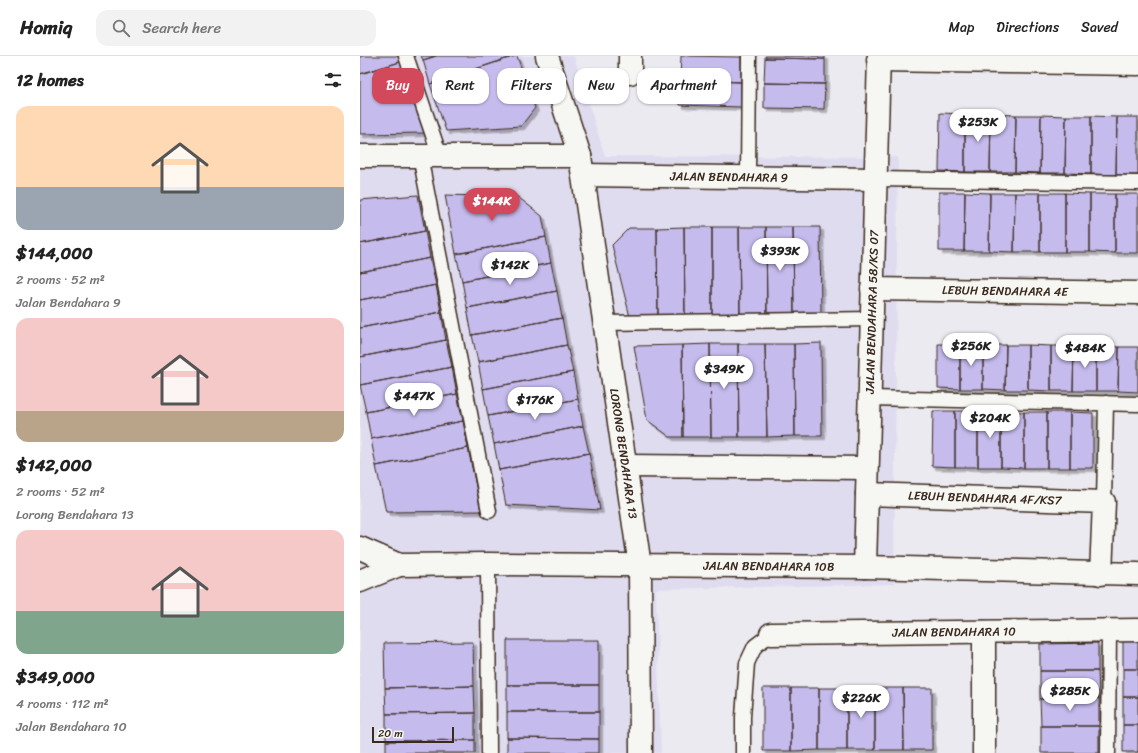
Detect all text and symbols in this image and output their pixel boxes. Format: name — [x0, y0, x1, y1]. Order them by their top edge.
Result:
search box — [96, 10, 376, 46]
text: Homiq — [20, 11, 72, 44]
text: Search here — [142, 15, 221, 41]
text: Map — [948, 15, 974, 40]
text: Directions — [996, 15, 1059, 40]
text: Saved — [1081, 15, 1118, 40]
icon: search — [110, 17, 132, 39]
text: 12 homes — [16, 65, 84, 95]
chip: Buy — [372, 68, 424, 104]
chip: Rent — [432, 68, 489, 104]
chip: Filters — [497, 68, 566, 104]
chip: New — [574, 68, 629, 104]
chip: Apartment — [637, 68, 731, 104]
icon: filters — [322, 69, 344, 91]
pin: $253K — [950, 109, 1006, 143]
text: $253K — [958, 110, 998, 133]
icon: home — [144, 132, 216, 204]
street label: JALAN BENDAHARA 9 — [669, 165, 788, 189]
pin: $144K — [464, 188, 520, 222]
text: $144K — [473, 189, 511, 212]
street label: JALAN BENDAHARA 58/KS 07 — [859, 229, 885, 395]
text: $144,000 — [16, 238, 93, 268]
pin: $393K — [752, 238, 808, 272]
text: $393K — [761, 239, 799, 262]
pin: $142K — [482, 252, 538, 286]
text: $142K — [491, 253, 529, 276]
text: 2 rooms · 52 m² — [16, 268, 105, 291]
street label: LEBUH BENDAHARA 4E — [942, 279, 1069, 303]
text: Jalan Bendahara 9 — [16, 291, 121, 314]
pin: $256K — [943, 333, 999, 367]
text: $256K — [951, 334, 991, 357]
pin: $484K — [1057, 335, 1113, 369]
text: $484K — [1065, 336, 1105, 359]
icon: home — [144, 344, 216, 416]
pin: $349K — [696, 356, 752, 390]
text: $349K — [704, 357, 744, 380]
pin: $447K — [386, 383, 442, 417]
text: $447K — [394, 384, 434, 407]
pin: $176K — [507, 387, 563, 421]
street label: LORONG BENDAHARA 13 — [603, 387, 644, 521]
text: $176K — [516, 388, 554, 411]
pin: $204K — [962, 405, 1018, 439]
text: $204K — [970, 406, 1010, 429]
text: $142,000 — [16, 450, 92, 480]
text: 2 rooms · 52 m² — [16, 480, 105, 503]
street label: LEBUH BENDAHARA 4F/KS7 — [908, 484, 1063, 512]
text: Lorong Bendahara 13 — [16, 503, 134, 526]
street label: JALAN BENDAHARA 10B — [702, 555, 835, 578]
icon: home — [144, 556, 216, 628]
street label: JALAN BENDAHARA 10 — [891, 620, 1016, 644]
text: $349,000 — [16, 662, 95, 692]
pin: $285K — [1042, 678, 1098, 712]
text: $285K — [1050, 679, 1090, 702]
pin: $226K — [833, 685, 889, 719]
text: $226K — [841, 686, 881, 709]
text: 4 rooms · 112 m² — [16, 692, 109, 715]
text: Jalan Bendahara 10 — [16, 715, 127, 738]
text: 20 m — [378, 724, 403, 743]
scale bar — [372, 725, 454, 744]

